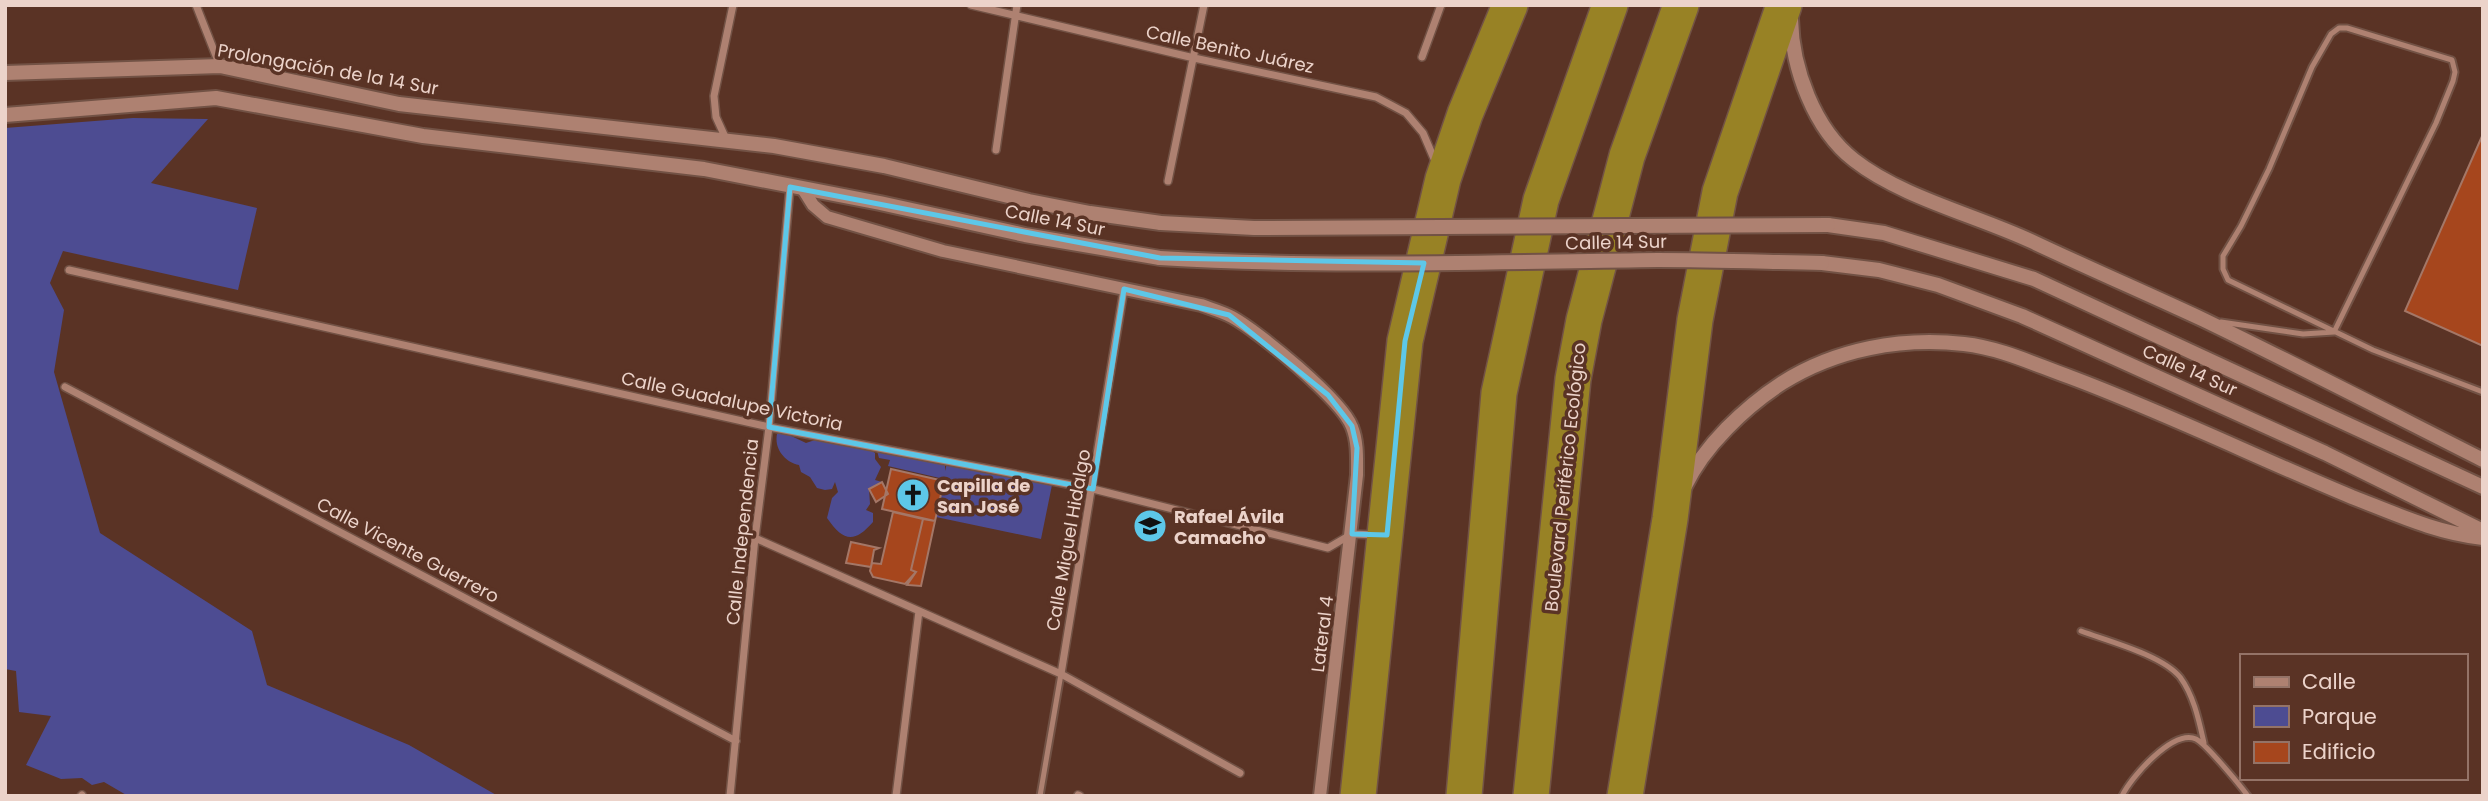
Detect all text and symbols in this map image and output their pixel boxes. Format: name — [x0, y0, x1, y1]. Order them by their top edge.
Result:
street label: Calle Benito Juárez — [1144, 19, 1316, 79]
street label: Prolongación de la 14 Sur — [216, 37, 441, 101]
street label: Calle 14 Sur — [1003, 198, 1108, 242]
street label: Calle 14 Sur — [1565, 229, 1667, 255]
street label: Calle 14 Sur — [2139, 338, 2242, 402]
street label: Boulevard Periférico Ecológico — [1538, 341, 1592, 613]
street label: Calle Guadalupe Victoria — [619, 365, 845, 437]
street label: Calle Independencia — [720, 438, 764, 626]
street label: Calle Miguel Hidalgo — [1040, 447, 1096, 633]
place label: Capilla de San José — [937, 473, 1030, 519]
church icon: Capilla de San José — [894, 476, 932, 514]
street label: Calle Vicente Guerrero — [312, 491, 504, 609]
place label: Rafael Ávila Camacho — [1174, 504, 1284, 550]
school or university icon: Rafael Ávila Camacho — [1131, 507, 1169, 545]
street label: Lateral 4 — [1305, 594, 1339, 674]
legend — [2240, 654, 2467, 780]
text: Calle — [2302, 667, 2356, 696]
text: Parque — [2302, 702, 2377, 731]
text: Edificio — [2302, 737, 2376, 766]

